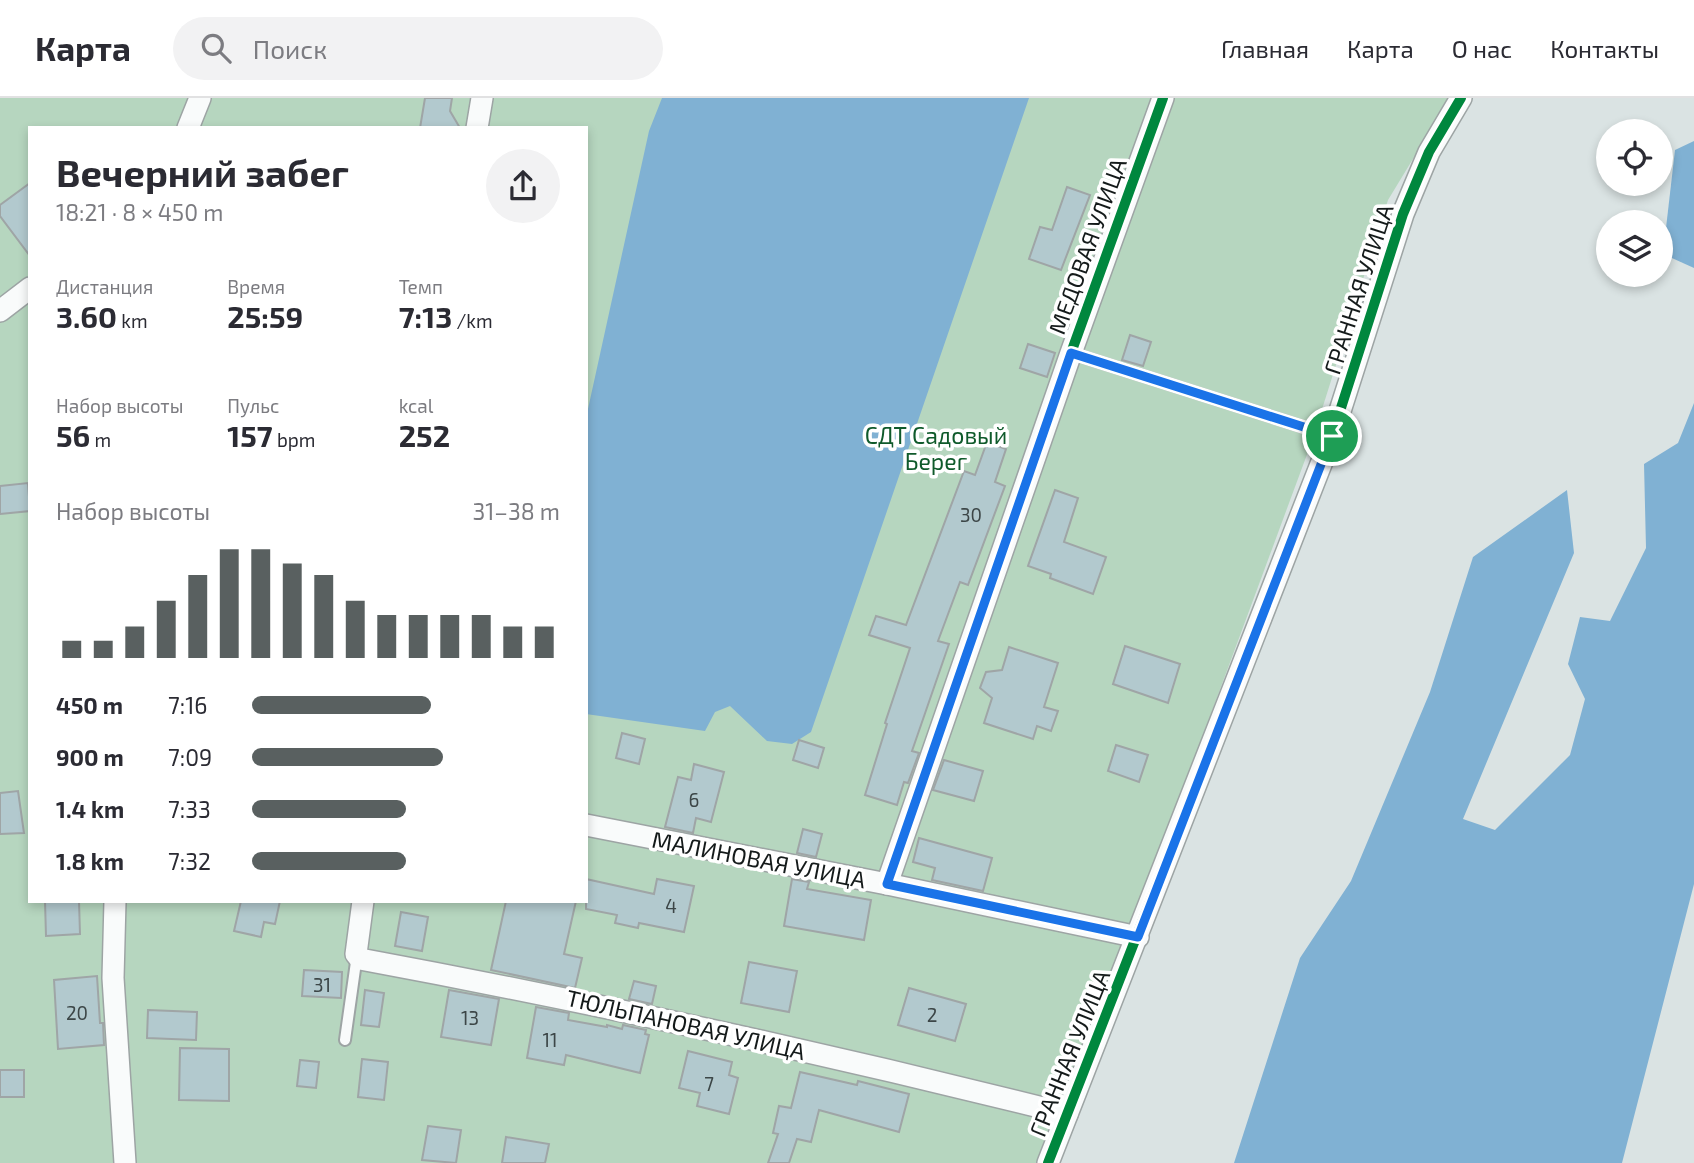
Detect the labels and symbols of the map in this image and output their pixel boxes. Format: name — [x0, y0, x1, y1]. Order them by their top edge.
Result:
street label: МЕДОВАЯ УЛИЦА — [1042, 154, 1132, 338]
street label: ГРАННАЯ УЛИЦА — [1317, 200, 1399, 378]
pin — [1302, 406, 1362, 466]
park label: СДТ Садовый Берег — [865, 421, 1007, 475]
house number: 30 — [960, 503, 982, 526]
house number: 6 — [689, 788, 699, 811]
street label: МАЛИНОВАЯ УЛИЦА — [650, 825, 869, 894]
house number: 4 — [665, 894, 677, 917]
street label: ГРАННАЯ УЛИЦА — [1023, 965, 1115, 1140]
house number: 31 — [313, 973, 331, 996]
street label: ТЮЛЬПАНОВАЯ УЛИЦА — [564, 983, 809, 1065]
house number: 20 — [66, 1001, 88, 1024]
house number: 2 — [927, 1003, 937, 1026]
house number: 13 — [461, 1006, 479, 1029]
house number: 11 — [542, 1028, 558, 1051]
house number: 7 — [704, 1072, 714, 1095]

